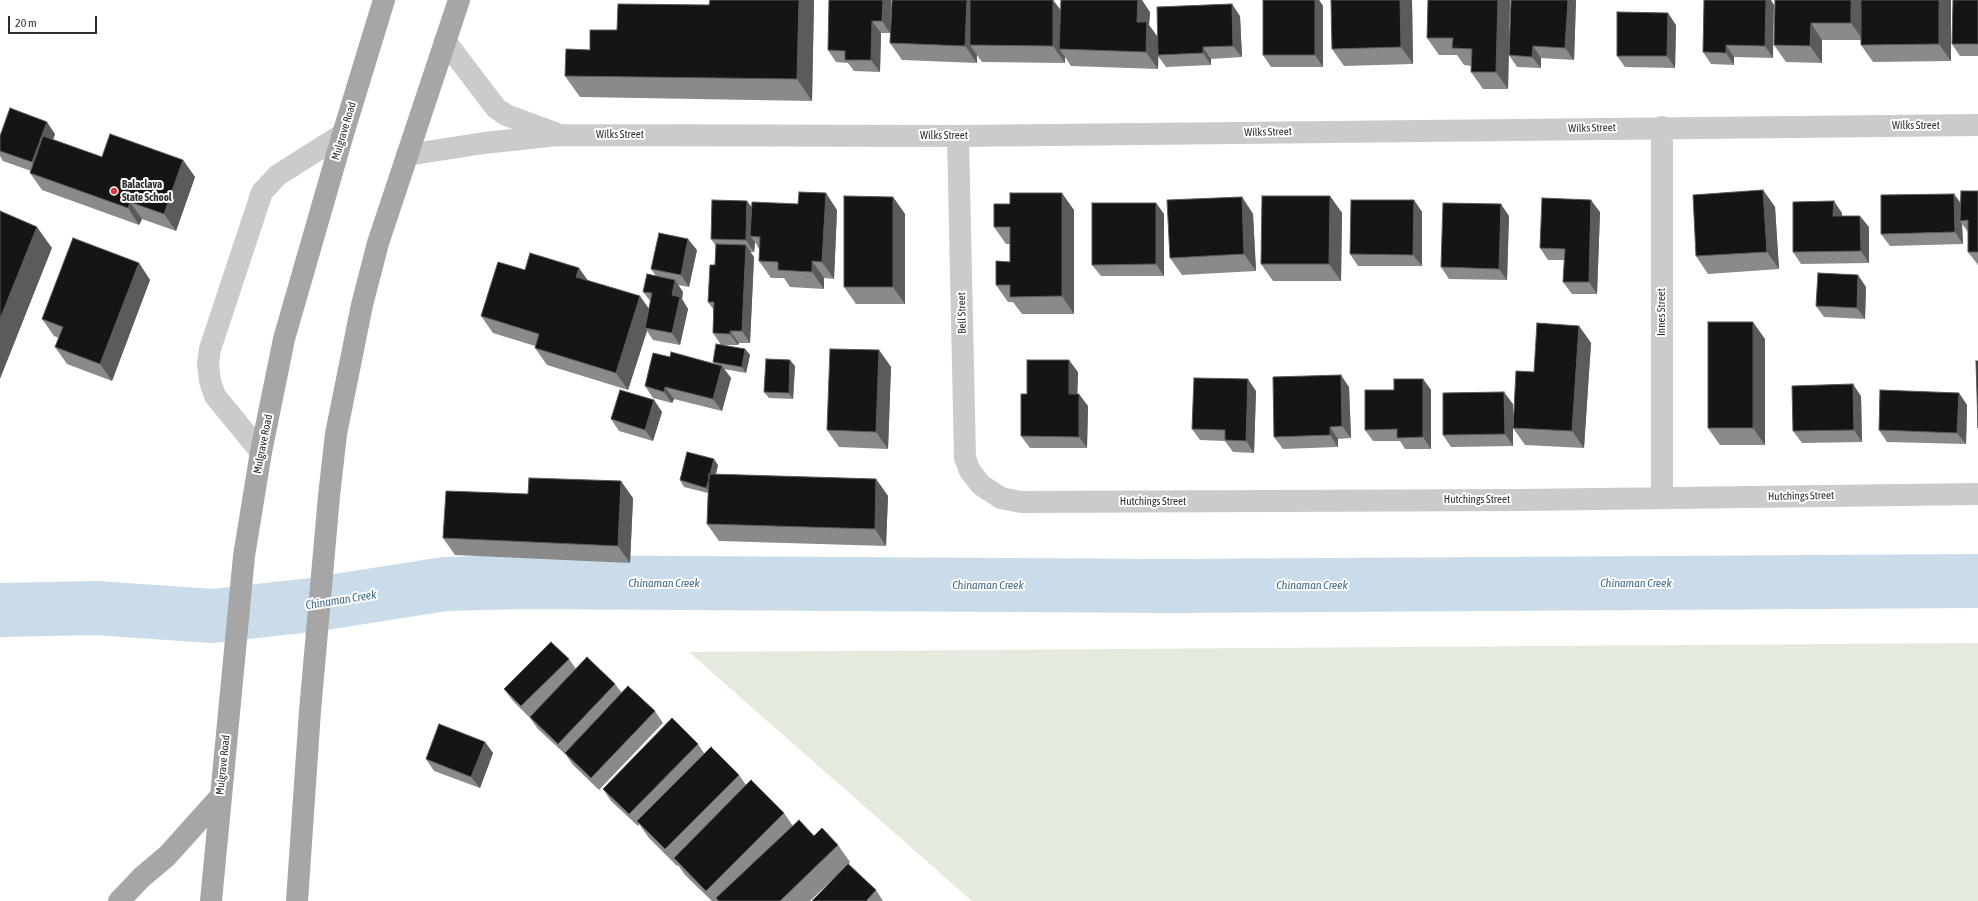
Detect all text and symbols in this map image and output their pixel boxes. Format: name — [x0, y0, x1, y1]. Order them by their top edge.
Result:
scale bar — [10, 8, 99, 34]
text: 20 m — [15, 16, 37, 30]
street label: Mulgrave Road — [329, 100, 359, 162]
street label: Wilks Street — [1892, 119, 1940, 133]
street label: Wilks Street — [1568, 121, 1616, 135]
street label: Wilks Street — [1244, 125, 1292, 139]
street label: Wilks Street — [596, 128, 644, 142]
street label: Wilks Street — [920, 129, 968, 143]
place label: Balaclava State School — [122, 178, 172, 204]
marker: Balaclava State School — [109, 186, 119, 196]
street label: Innes Street — [1655, 288, 1669, 336]
street label: Bell Street — [955, 292, 969, 334]
street label: Mulgrave Road — [251, 413, 275, 475]
street label: Hutchings Street — [1768, 489, 1834, 503]
street label: Hutchings Street — [1444, 493, 1510, 507]
street label: Hutchings Street — [1120, 495, 1186, 509]
water label: Chinaman Creek — [628, 576, 700, 590]
water label: Chinaman Creek — [1600, 576, 1672, 590]
water label: Chinaman Creek — [952, 578, 1024, 592]
water label: Chinaman Creek — [1276, 578, 1348, 592]
water label: Chinaman Creek — [305, 587, 377, 613]
street label: Mulgrave Road — [213, 734, 233, 796]

